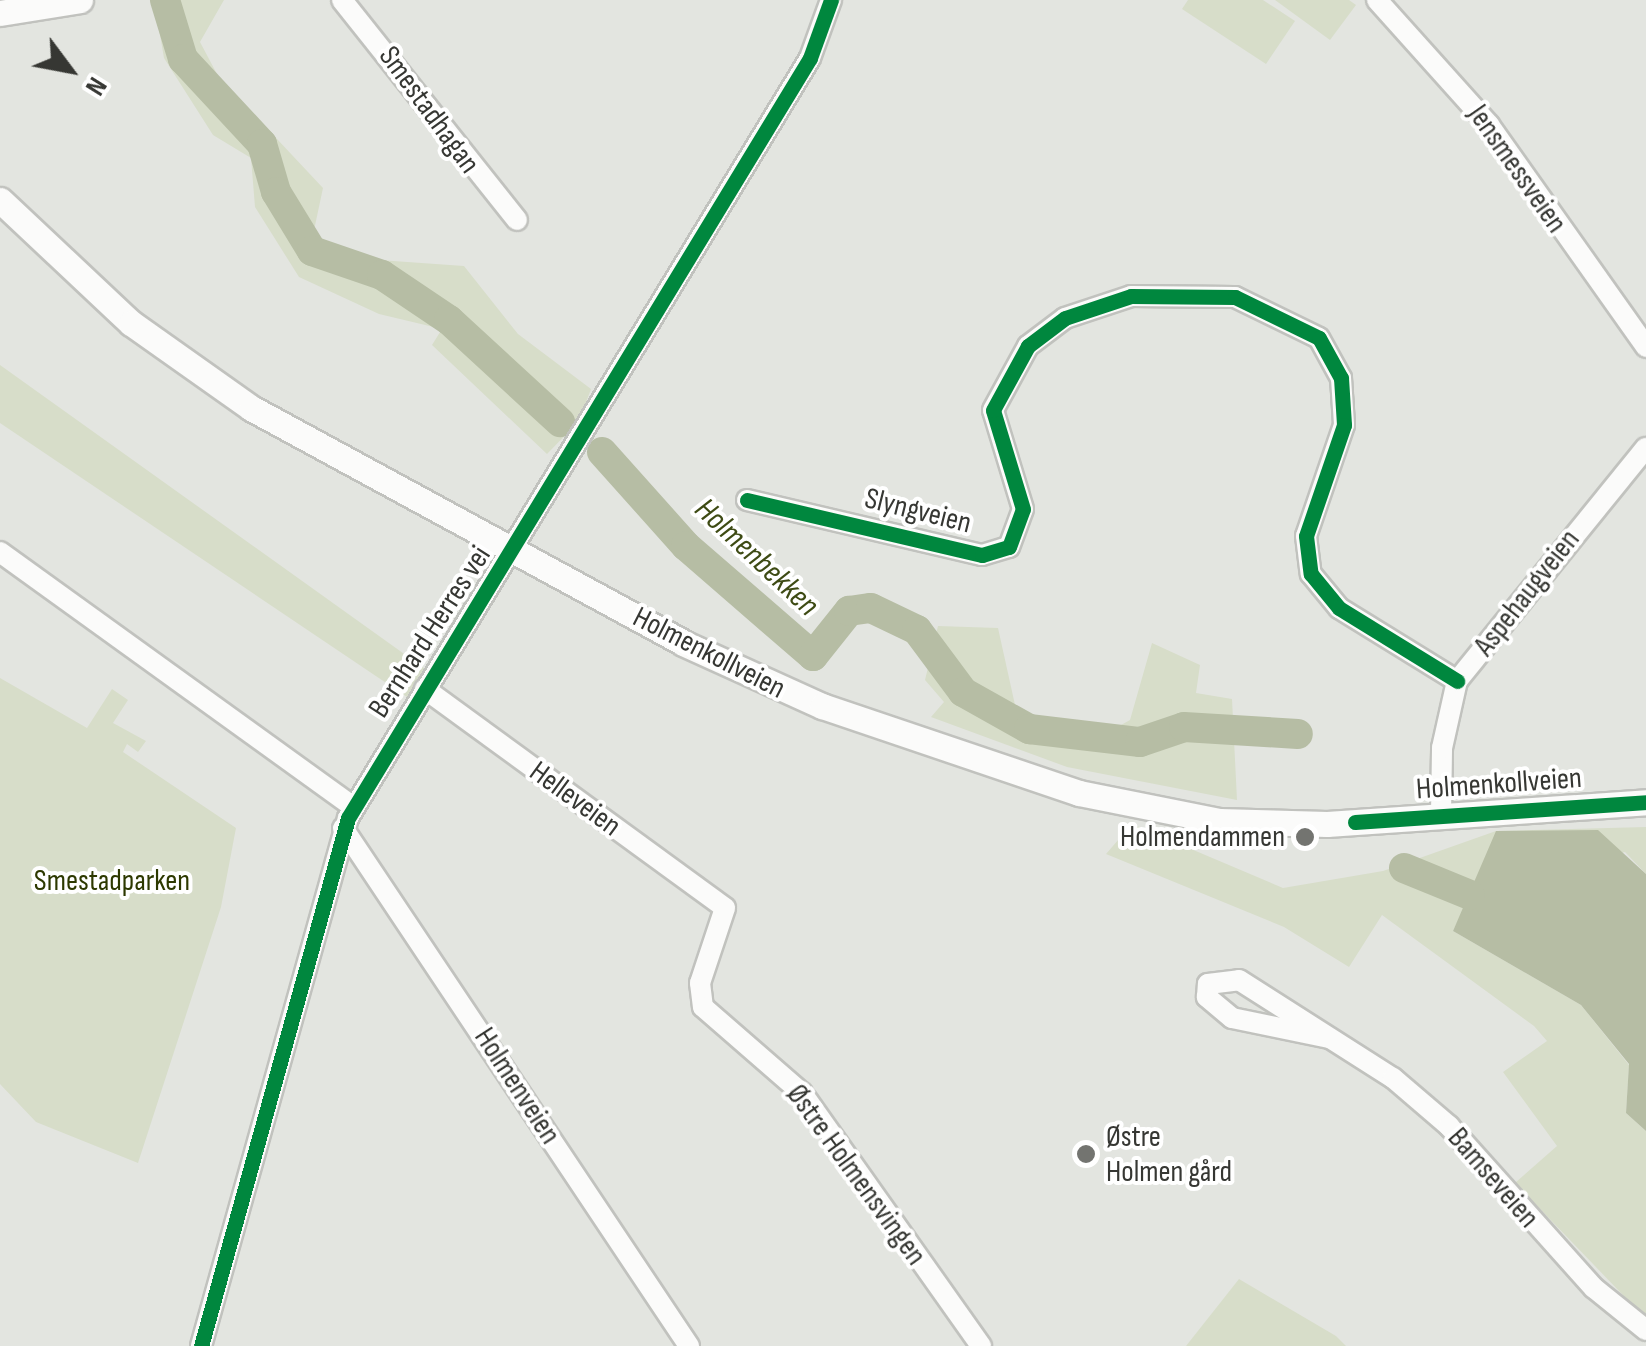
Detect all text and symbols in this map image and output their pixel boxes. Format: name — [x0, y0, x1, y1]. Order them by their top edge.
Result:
north arrow — [20, 20, 120, 120]
street label: Smestadhagan — [371, 39, 487, 181]
text: N — [78, 71, 114, 101]
street label: Jensmessveien — [1460, 98, 1574, 240]
street label: Slyngveien — [861, 480, 975, 542]
water label: Holmenbekken — [686, 491, 826, 625]
street label: Aspehaugveien — [1466, 523, 1588, 663]
street label: Bernhard Herres vei — [361, 539, 499, 725]
street label: Holmenkollveien — [627, 599, 791, 707]
street label: Helleveien — [522, 754, 628, 844]
street label: Holmenkollveien — [1415, 760, 1583, 808]
place label: Holmendammen — [1120, 819, 1285, 855]
marker: Holmendammen — [1294, 826, 1316, 848]
park label: Smestadparken — [34, 863, 190, 899]
street label: Holmenveien — [466, 1021, 568, 1151]
street label: Østre Holmensvingen — [778, 1078, 934, 1272]
place label: Østre Holmen gård — [1106, 1119, 1232, 1190]
street label: Bamseveien — [1440, 1121, 1546, 1235]
marker: Østre Holmen gård — [1075, 1143, 1097, 1165]

